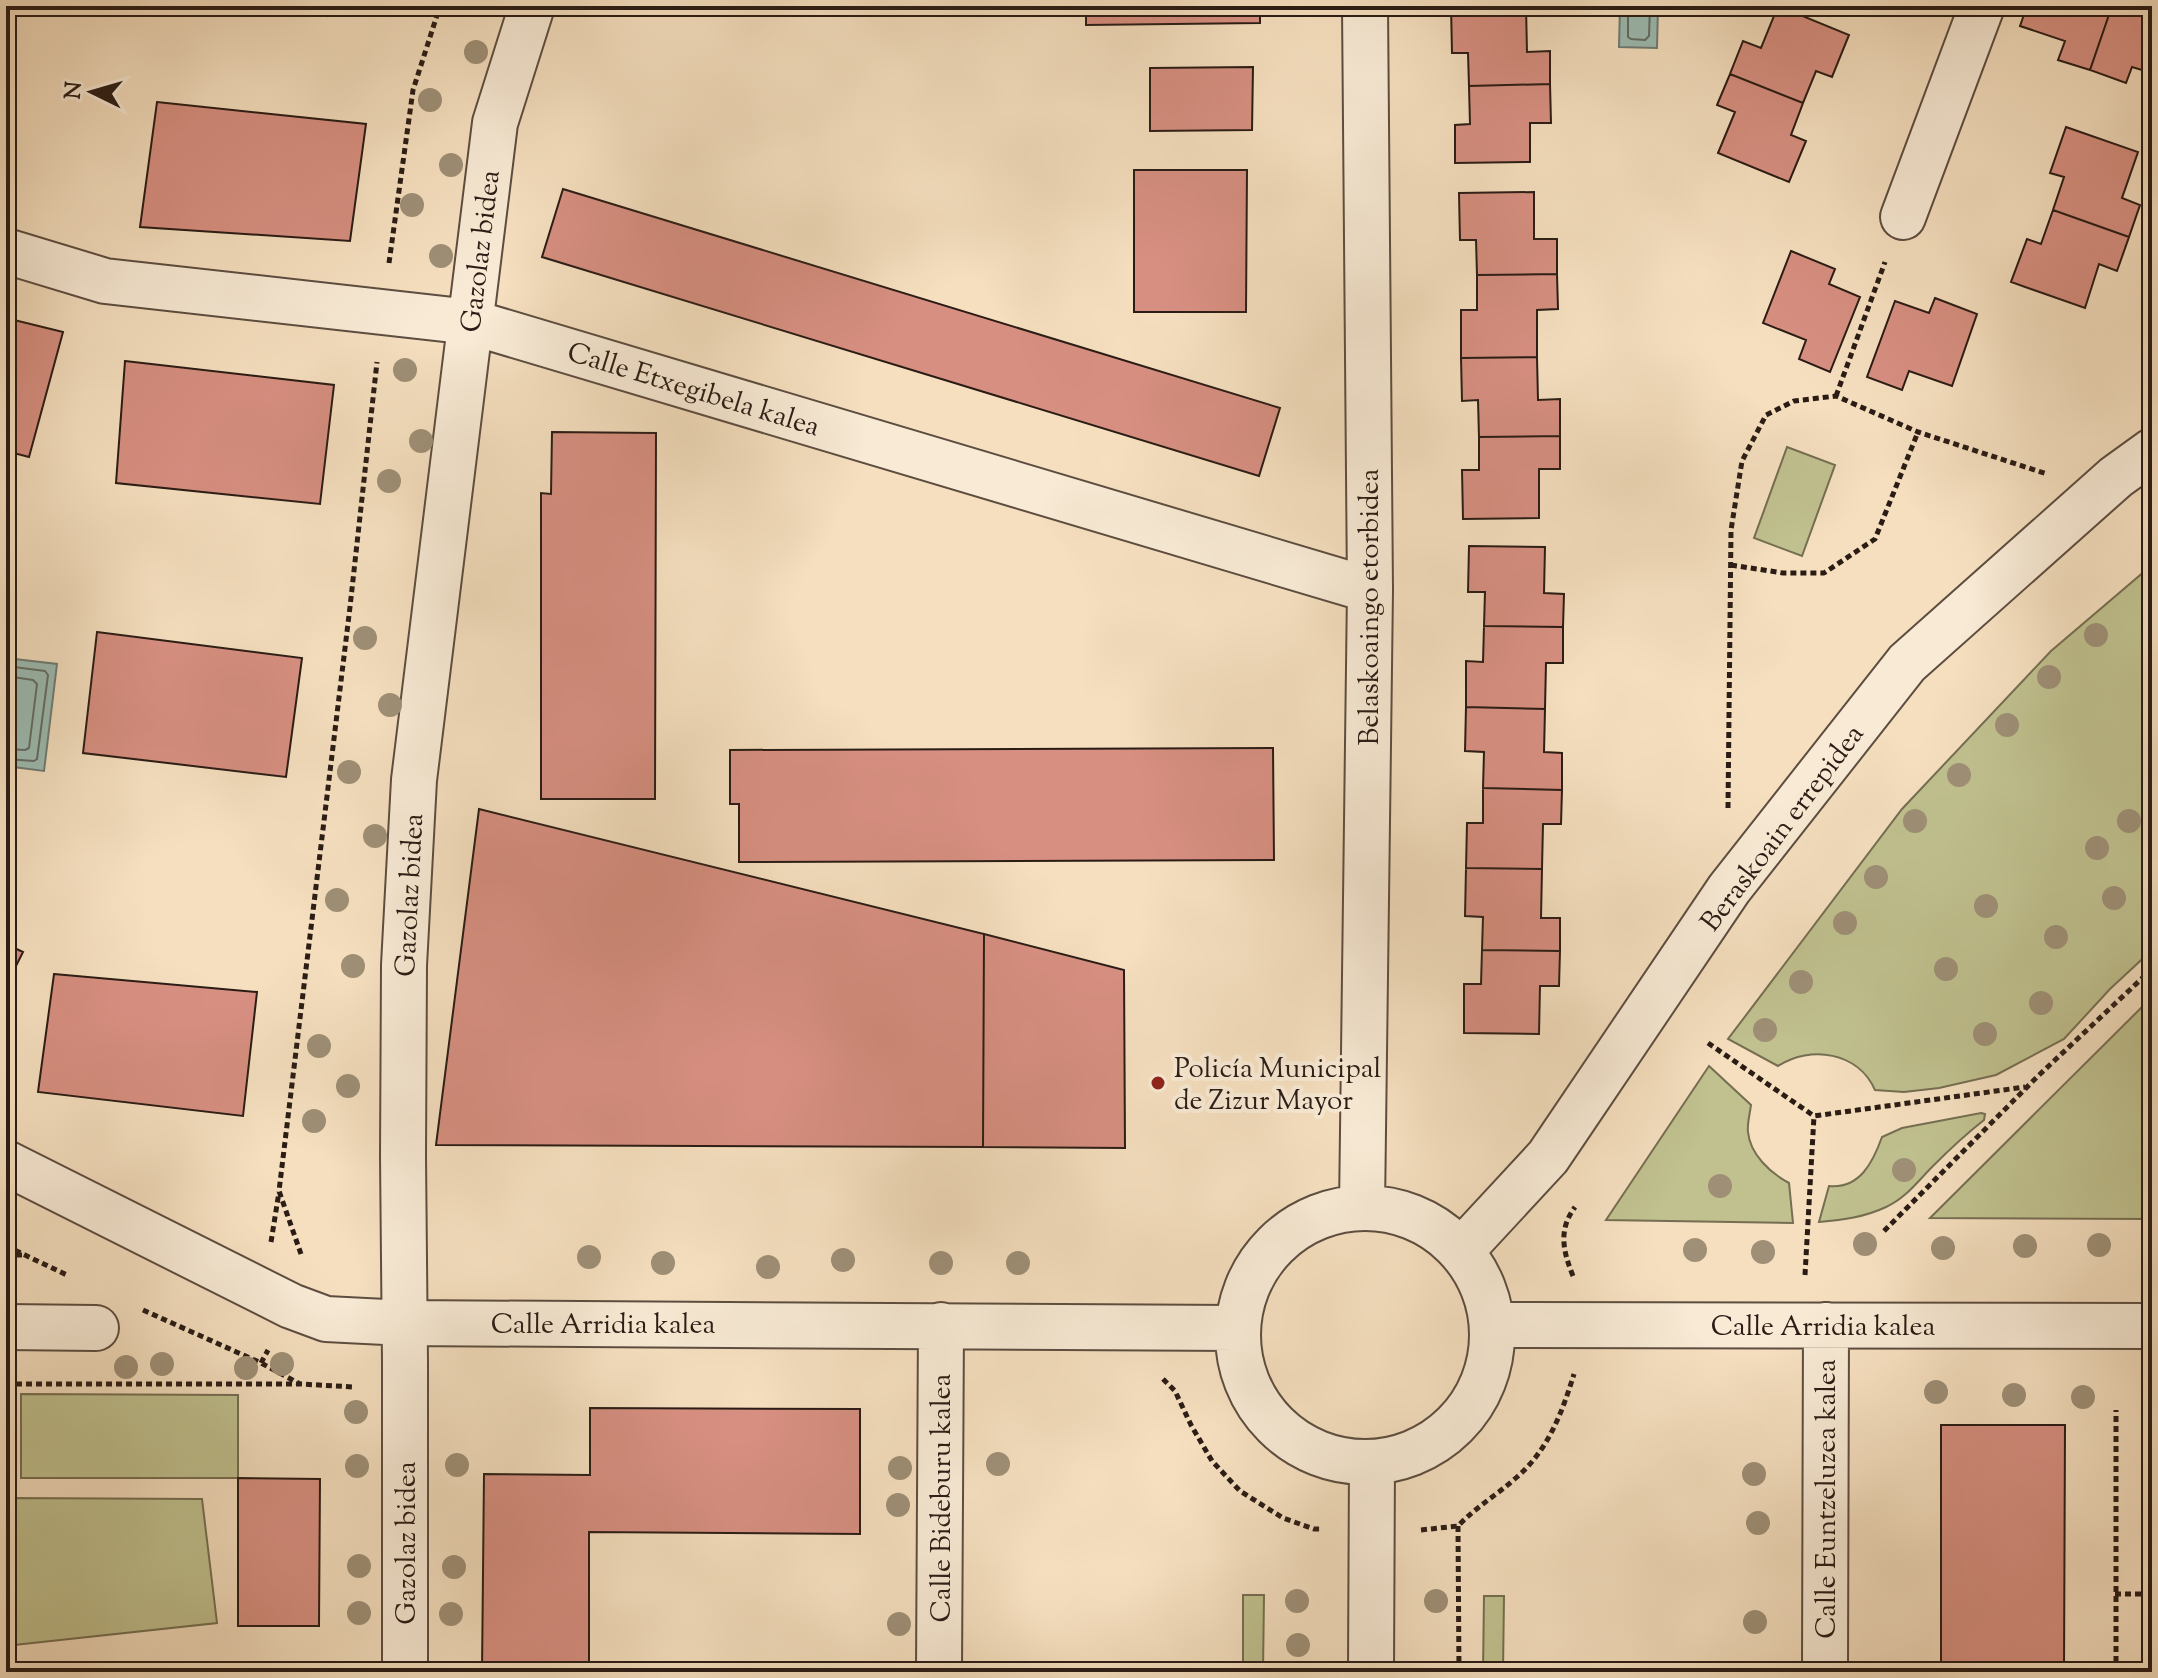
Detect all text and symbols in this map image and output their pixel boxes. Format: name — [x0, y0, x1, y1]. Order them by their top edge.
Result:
north arrow — [52, 52, 132, 132]
text: N — [58, 80, 92, 101]
street label: Gazolaz bidea — [452, 168, 512, 335]
street label: Calle Etxegibela kalea — [562, 333, 824, 448]
street label: Belaskoaingo etorbidea — [1351, 468, 1391, 745]
street label: Beraskoain errepidea — [1692, 717, 1875, 941]
street label: Gazolaz bidea — [387, 812, 435, 978]
place label: Policía Municipal de Zizur Mayor — [1174, 1050, 1382, 1122]
marker: Policía Municipal de Zizur Mayor — [1149, 1074, 1167, 1092]
street label: Calle Arridia kalea — [491, 1306, 715, 1346]
street label: Calle Arridia kalea — [1711, 1308, 1935, 1348]
street label: Calle Euntzeluzea kalea — [1808, 1359, 1848, 1639]
street label: Calle Bideburu kalea — [923, 1373, 963, 1622]
street label: Gazolaz bidea — [388, 1461, 428, 1625]

